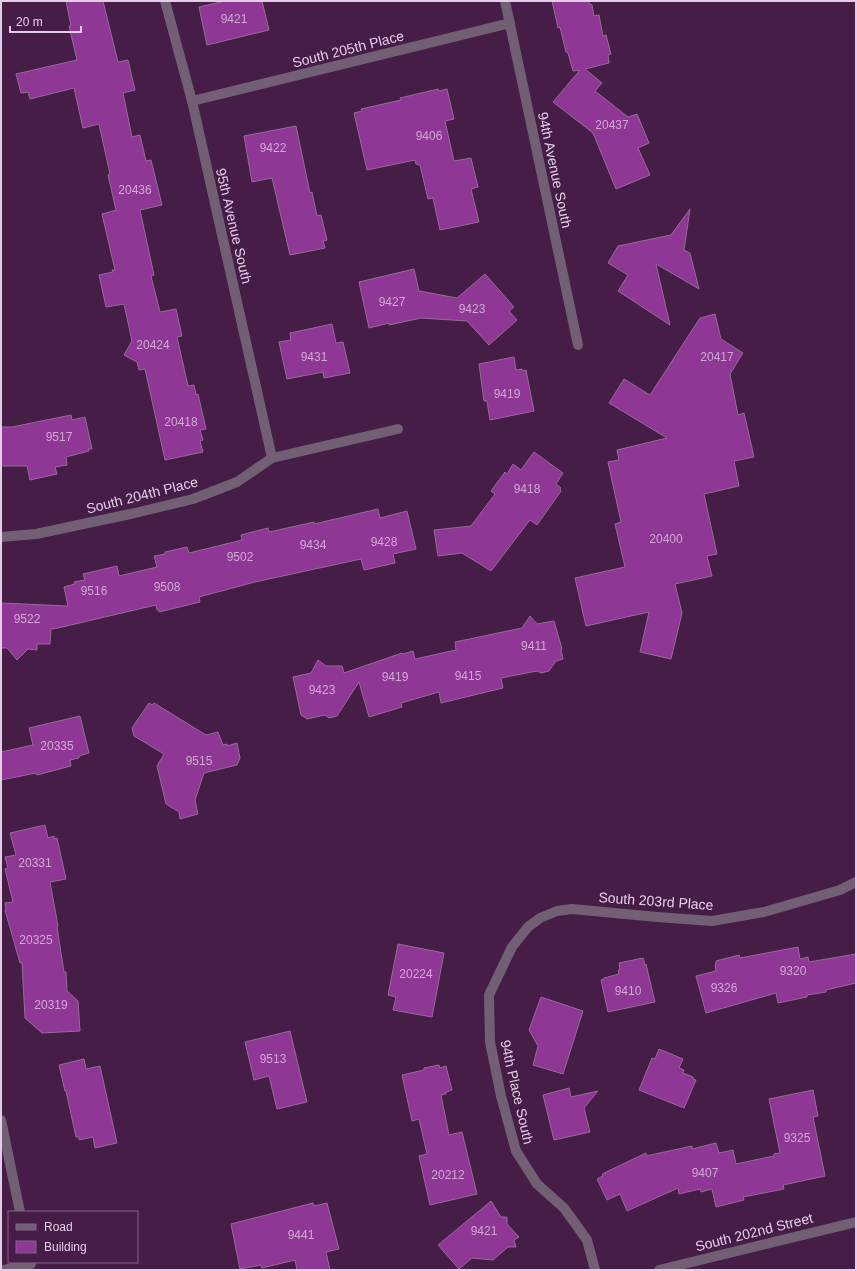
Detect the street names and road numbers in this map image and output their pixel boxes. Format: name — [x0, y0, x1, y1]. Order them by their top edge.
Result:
street label: South 205th Place — [291, 27, 406, 71]
street label: 94th Avenue South — [535, 111, 575, 229]
street label: 95th Avenue South — [213, 167, 255, 285]
street label: South 204th Place — [85, 473, 200, 517]
street label: South 203rd Place — [598, 889, 714, 913]
street label: 94th Place South — [497, 1038, 537, 1146]
street label: South 202nd Street — [694, 1210, 815, 1254]

